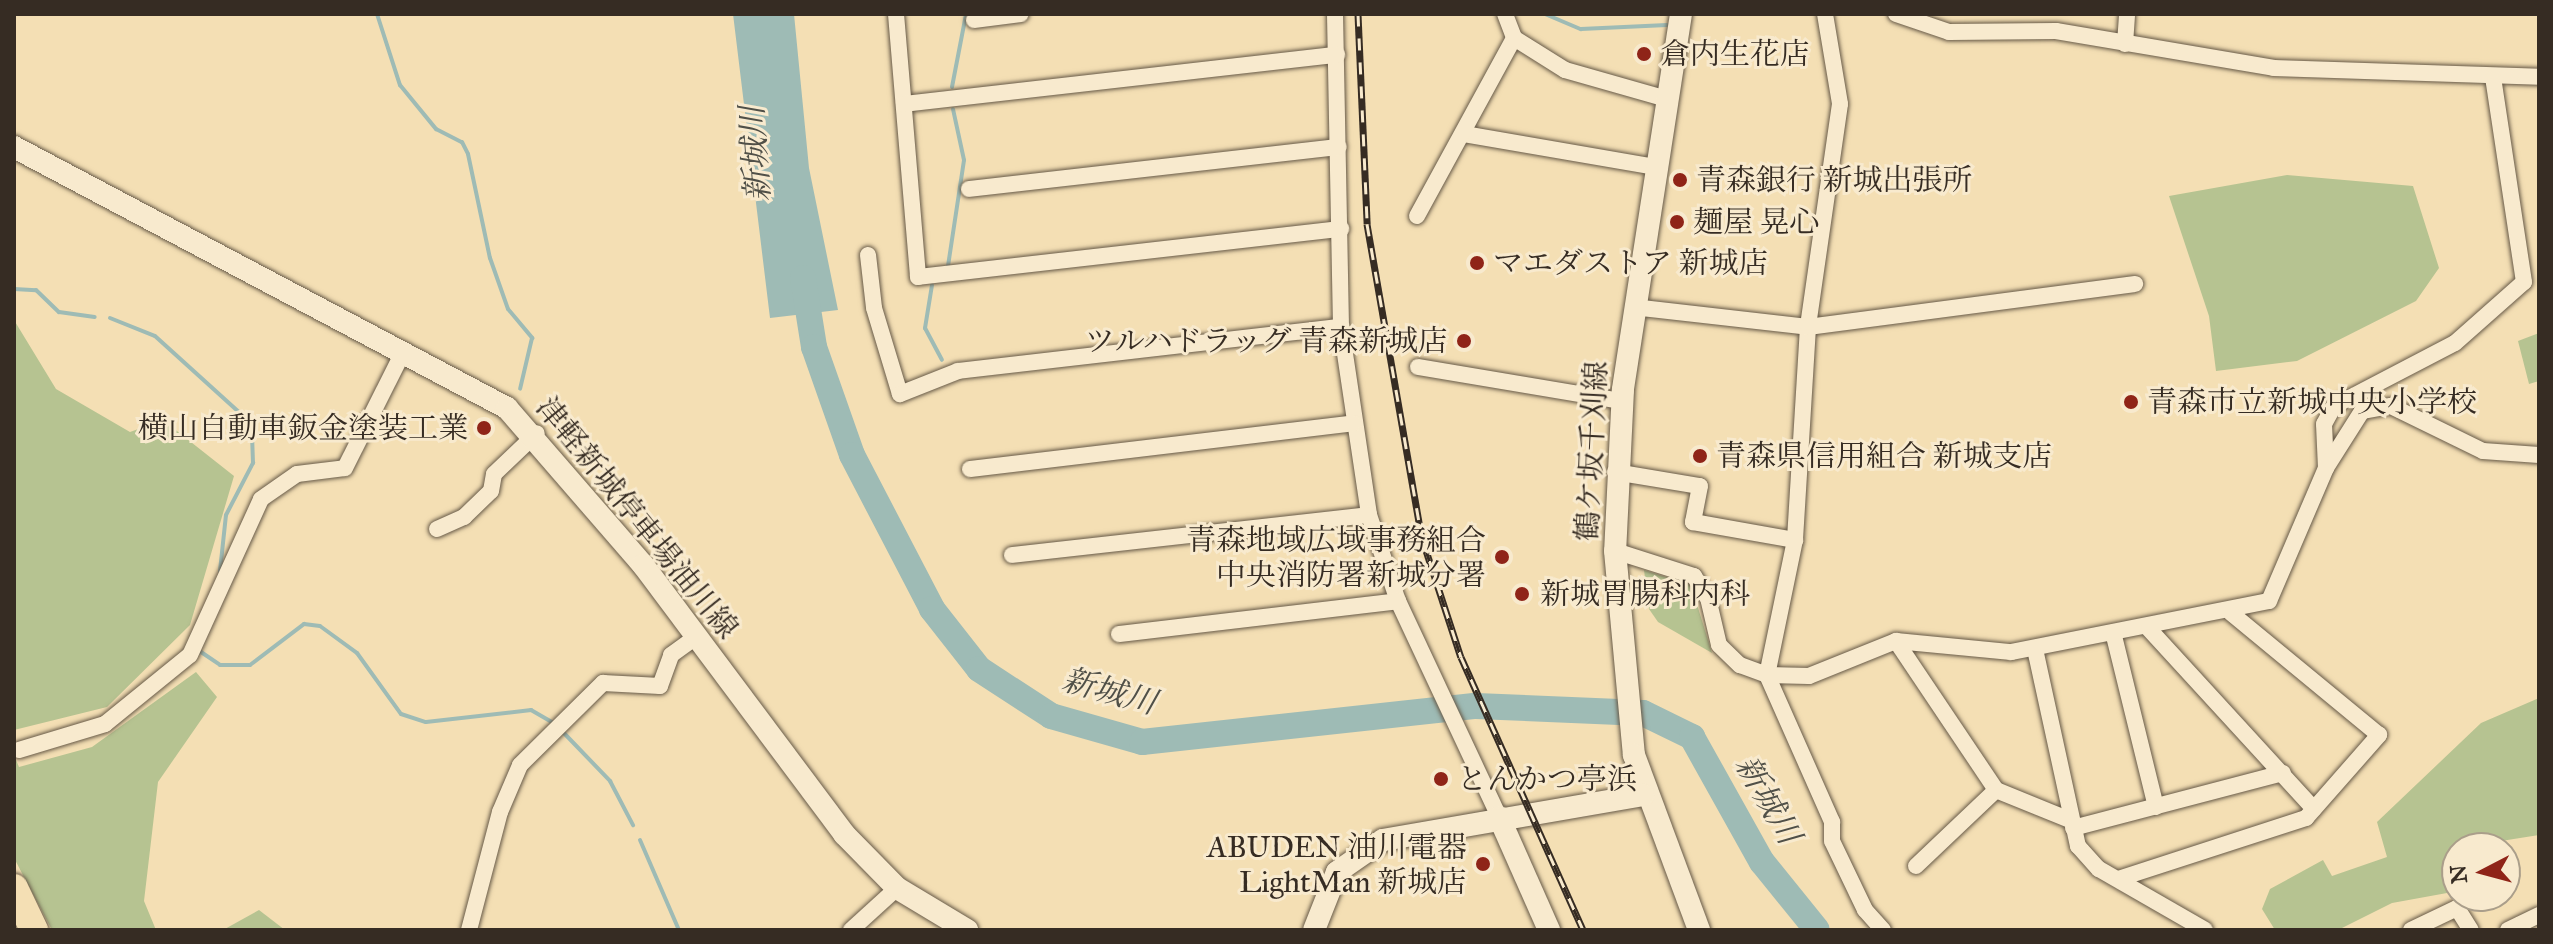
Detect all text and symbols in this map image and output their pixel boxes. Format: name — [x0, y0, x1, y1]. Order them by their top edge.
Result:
place label: 倉内生花店 — [1660, 36, 1810, 72]
marker: 倉内生花店 — [1635, 45, 1653, 63]
water label: 新城川 — [733, 105, 779, 203]
place label: 青森銀行 新城出張所 — [1696, 162, 1972, 198]
marker: 青森銀行 新城出張所 — [1671, 171, 1689, 189]
place label: 麺屋 晃心 — [1693, 204, 1819, 240]
marker: 麺屋 晃心 — [1668, 213, 1686, 231]
place label: マエダストア 新城店 — [1493, 245, 1769, 281]
marker: マエダストア 新城店 — [1468, 254, 1486, 272]
place label: ツルハドラッグ 青森新城店 — [1082, 323, 1448, 359]
marker: ツルハドラッグ 青森新城店 — [1455, 332, 1473, 350]
street label: 鶴ケ坂千刈線 — [1569, 360, 1615, 542]
place label: 青森市立新城中央小学校 — [2147, 384, 2477, 420]
street label: 津軽新城停車場油川線 — [529, 390, 745, 646]
marker: 青森市立新城中央小学校 — [2122, 393, 2140, 411]
place label: 横山自動車鈑金塗装工業 — [138, 410, 468, 446]
marker: 横山自動車鈑金塗装工業 — [475, 419, 493, 437]
place label: 青森県信用組合 新城支店 — [1716, 438, 2052, 474]
marker: 青森県信用組合 新城支店 — [1691, 447, 1709, 465]
place label: 青森地域広域事務組合 中央消防署新城分署 — [1186, 522, 1486, 592]
marker: 青森地域広域事務組合 中央消防署新城分署 — [1493, 548, 1511, 566]
place label: 新城胃腸科内科 — [1540, 576, 1750, 612]
marker: 新城胃腸科内科 — [1511, 583, 1533, 605]
water label: 新城川 — [1058, 661, 1160, 723]
water label: 新城川 — [1726, 749, 1808, 851]
place label: とんかつ亭浜 — [1457, 761, 1637, 797]
marker: とんかつ亭浜 — [1432, 770, 1450, 788]
place label: ABUDEN 油川電器 LightMan 新城店 — [1207, 829, 1467, 900]
north arrow — [2441, 832, 2521, 912]
marker: ABUDEN 油川電器 LightMan 新城店 — [1474, 855, 1492, 873]
text: N — [2444, 864, 2473, 885]

